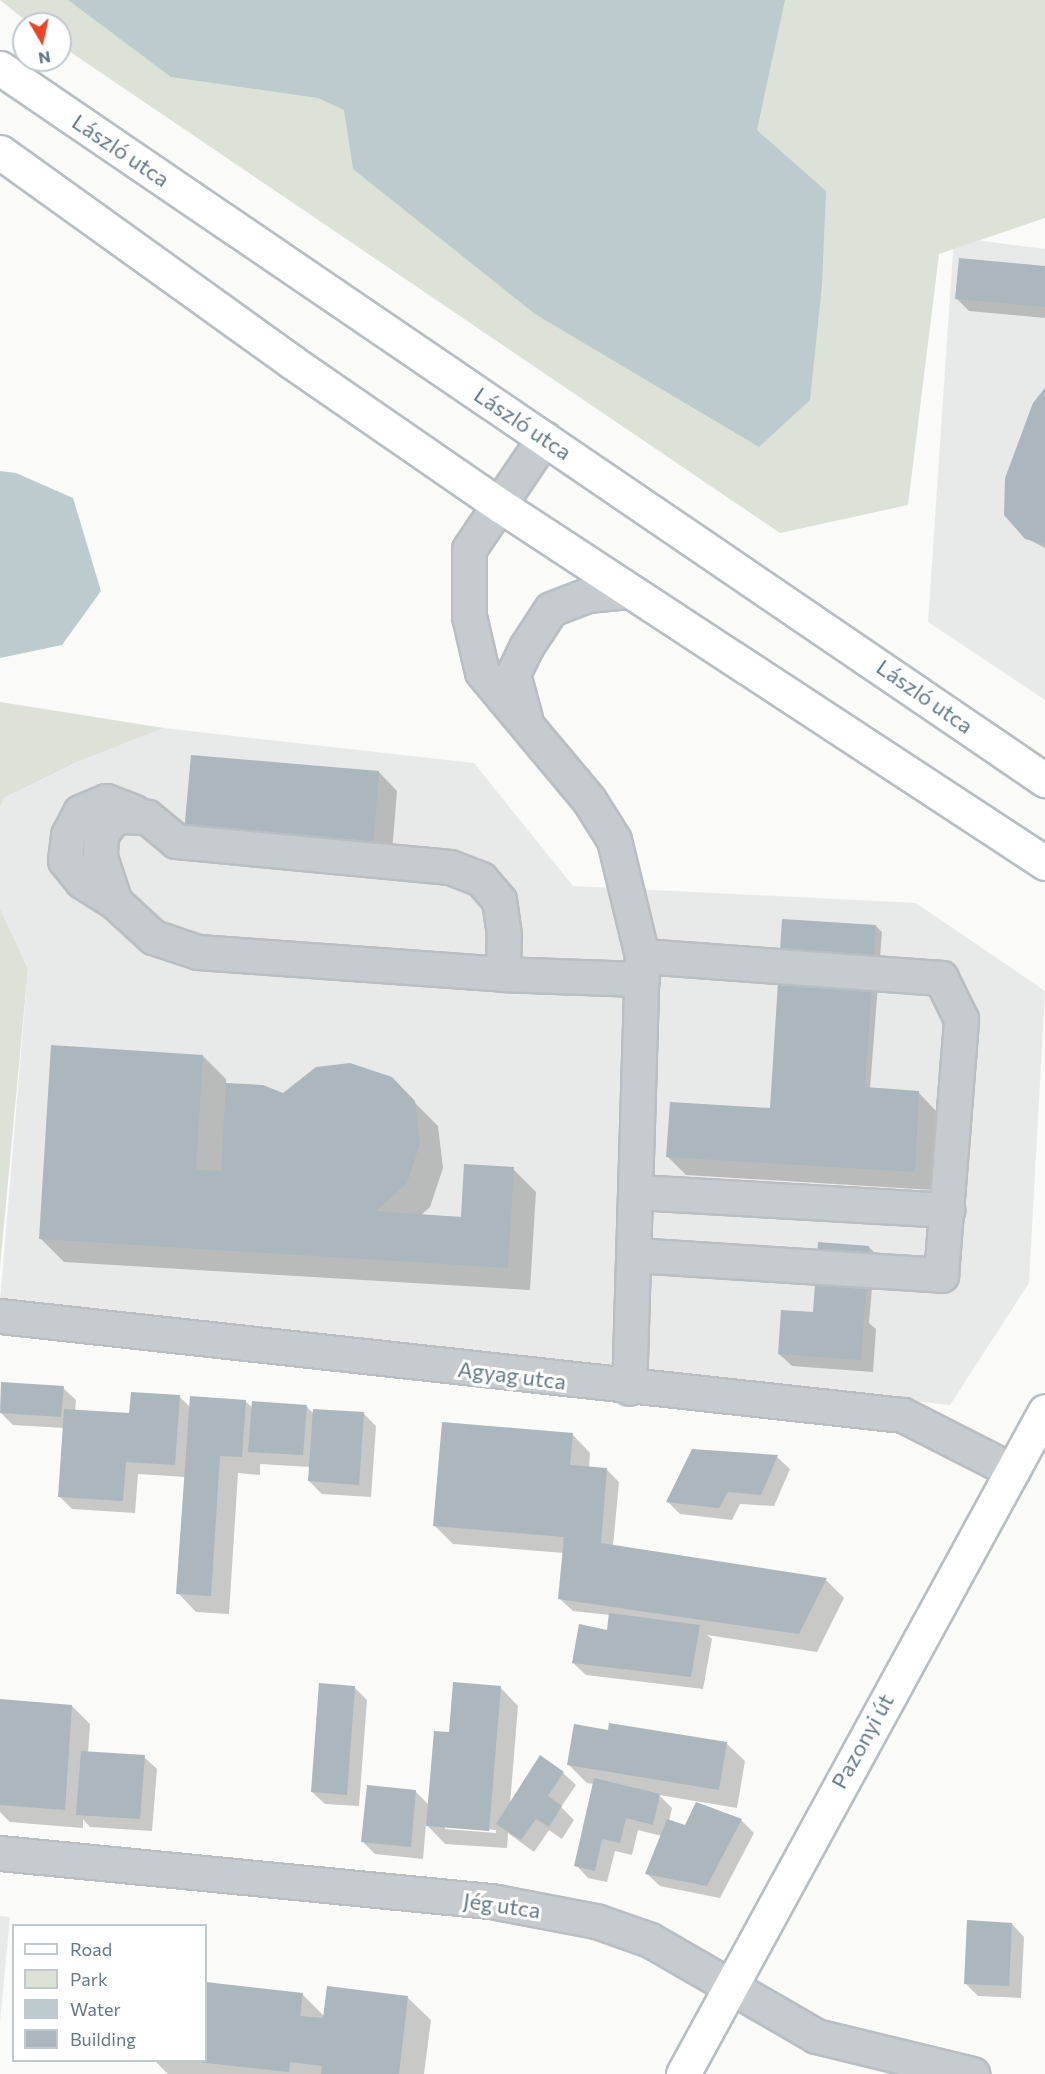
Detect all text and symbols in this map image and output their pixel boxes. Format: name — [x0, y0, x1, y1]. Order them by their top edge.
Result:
north arrow — [12, 12, 72, 72]
text: N — [37, 48, 52, 69]
street label: László utca — [67, 108, 175, 192]
street label: László utca — [469, 381, 577, 465]
street label: László utca — [872, 653, 978, 739]
street label: Agyag utca — [456, 1355, 568, 1395]
street label: Pazonyi út — [825, 1689, 899, 1793]
street label: Jég utca — [462, 1887, 542, 1923]
legend — [12, 1924, 207, 2062]
text: Road — [70, 1938, 112, 1960]
text: Park — [70, 1968, 108, 1990]
text: Water — [70, 1998, 121, 2020]
text: Building — [70, 2028, 136, 2050]

